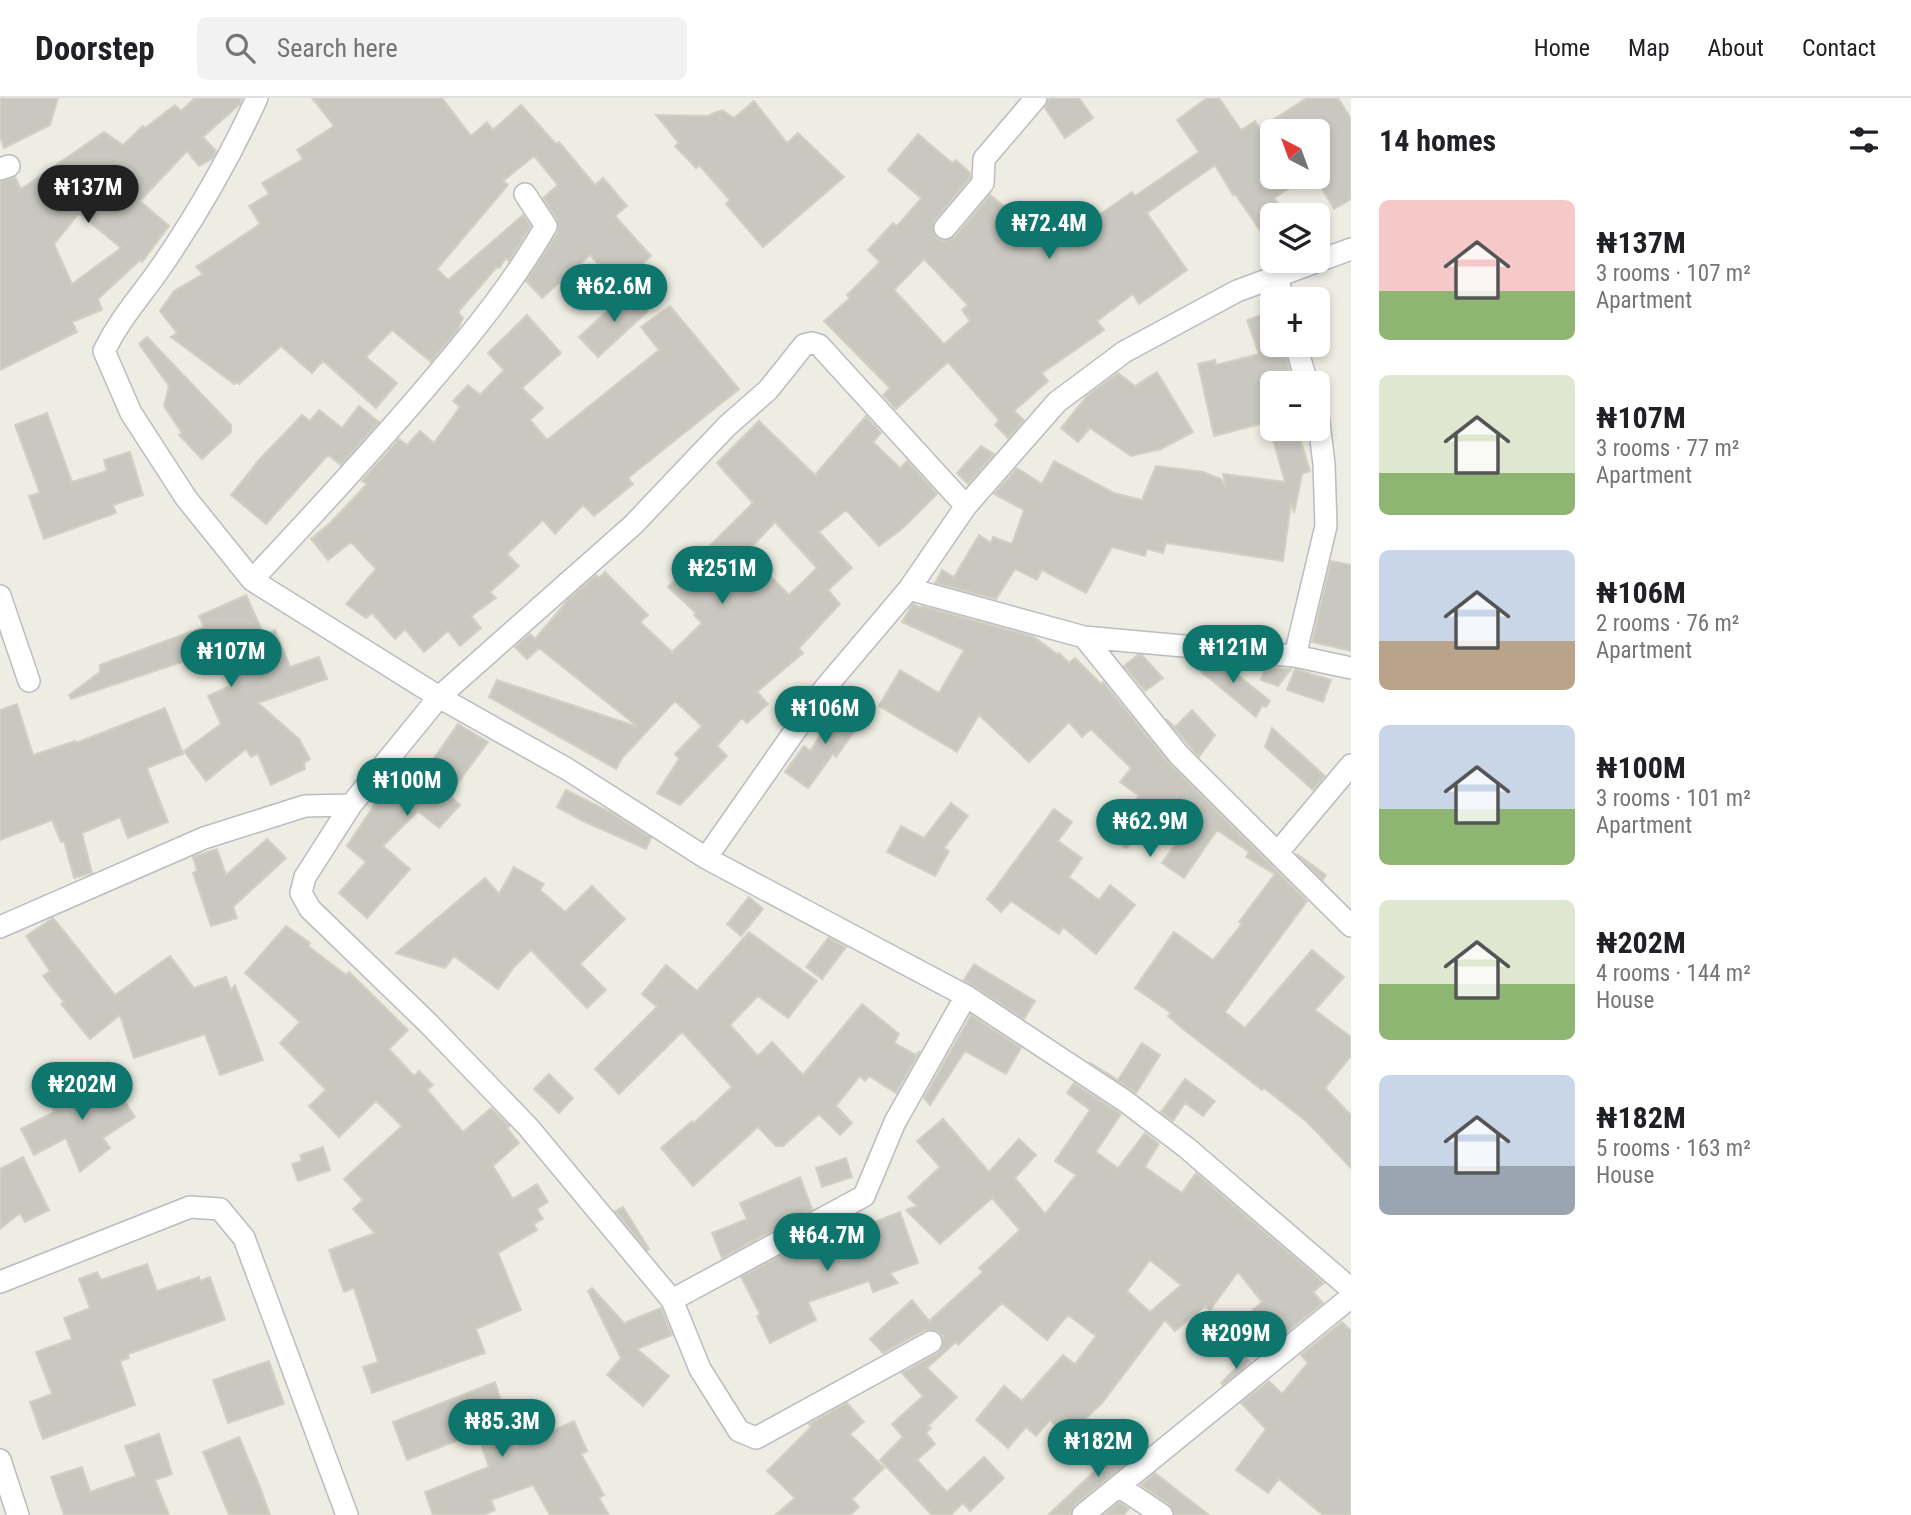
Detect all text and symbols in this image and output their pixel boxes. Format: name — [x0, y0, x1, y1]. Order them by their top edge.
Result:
search box — [197, 17, 687, 80]
text: Doorstep — [35, 29, 155, 68]
icon: search — [221, 29, 259, 67]
text: Search here — [277, 33, 398, 63]
text: Home — [1534, 34, 1590, 62]
text: Map — [1628, 34, 1670, 62]
text: About — [1708, 34, 1764, 62]
text: Contact — [1802, 34, 1876, 62]
north arrow — [1260, 119, 1330, 189]
map controls — [1260, 119, 1330, 441]
icon: filters — [1845, 121, 1883, 159]
text: 14 homes — [1379, 123, 1496, 158]
pin: ₦137M — [39, 166, 137, 225]
text: ₦137M — [54, 174, 122, 201]
pin: ₦72.4M — [992, 202, 1106, 261]
button: layers — [1260, 203, 1330, 273]
text: ₦72.4M — [1011, 210, 1087, 237]
text: ₦137M — [1596, 225, 1686, 260]
icon: home — [1435, 228, 1519, 312]
text: 3 rooms · 107 m² — [1596, 260, 1751, 287]
pin: ₦62.6M — [557, 264, 671, 324]
text: ₦62.6M — [576, 273, 652, 300]
button: + — [1260, 287, 1330, 357]
text: Apartment — [1596, 287, 1692, 314]
button: − — [1260, 371, 1330, 441]
text: ₦107M — [1596, 400, 1686, 435]
icon: home — [1435, 403, 1519, 487]
text: 3 rooms · 77 m² — [1596, 435, 1739, 462]
text: Apartment — [1596, 462, 1692, 489]
pin: ₦251M — [673, 546, 771, 606]
text: ₦251M — [688, 555, 756, 582]
text: ₦106M — [1596, 575, 1686, 610]
icon: home — [1435, 578, 1519, 662]
text: 2 rooms · 76 m² — [1596, 610, 1739, 637]
pin: ₦121M — [1184, 626, 1282, 685]
pin: ₦107M — [182, 630, 280, 689]
text: ₦121M — [1199, 634, 1267, 661]
text: Apartment — [1596, 637, 1692, 664]
text: ₦107M — [197, 638, 265, 665]
pin: ₦106M — [776, 686, 874, 746]
text: ₦106M — [791, 695, 859, 722]
text: ₦100M — [1596, 750, 1686, 785]
icon: home — [1435, 753, 1519, 837]
pin: ₦100M — [358, 758, 456, 818]
text: ₦100M — [373, 767, 441, 794]
text: 3 rooms · 101 m² — [1596, 785, 1751, 812]
pin: ₦62.9M — [1093, 800, 1207, 859]
text: ₦62.9M — [1112, 808, 1188, 835]
text: Apartment — [1596, 812, 1692, 839]
text: ₦202M — [1596, 925, 1686, 960]
icon: home — [1435, 928, 1519, 1012]
text: 4 rooms · 144 m² — [1596, 960, 1751, 987]
text: House — [1596, 987, 1654, 1014]
pin: ₦202M — [33, 1062, 131, 1122]
text: ₦202M — [48, 1071, 116, 1098]
text: ₦182M — [1596, 1100, 1686, 1135]
icon: home — [1435, 1103, 1519, 1187]
text: 5 rooms · 163 m² — [1596, 1135, 1751, 1162]
text: House — [1596, 1162, 1654, 1189]
pin: ₦64.7M — [770, 1214, 884, 1273]
text: ₦64.7M — [789, 1222, 865, 1249]
pin: ₦209M — [1187, 1312, 1285, 1371]
text: ₦209M — [1202, 1320, 1270, 1347]
pin: ₦85.3M — [445, 1400, 559, 1459]
text: ₦85.3M — [464, 1408, 540, 1435]
pin: ₦182M — [1049, 1420, 1147, 1479]
text: ₦182M — [1064, 1428, 1132, 1455]

